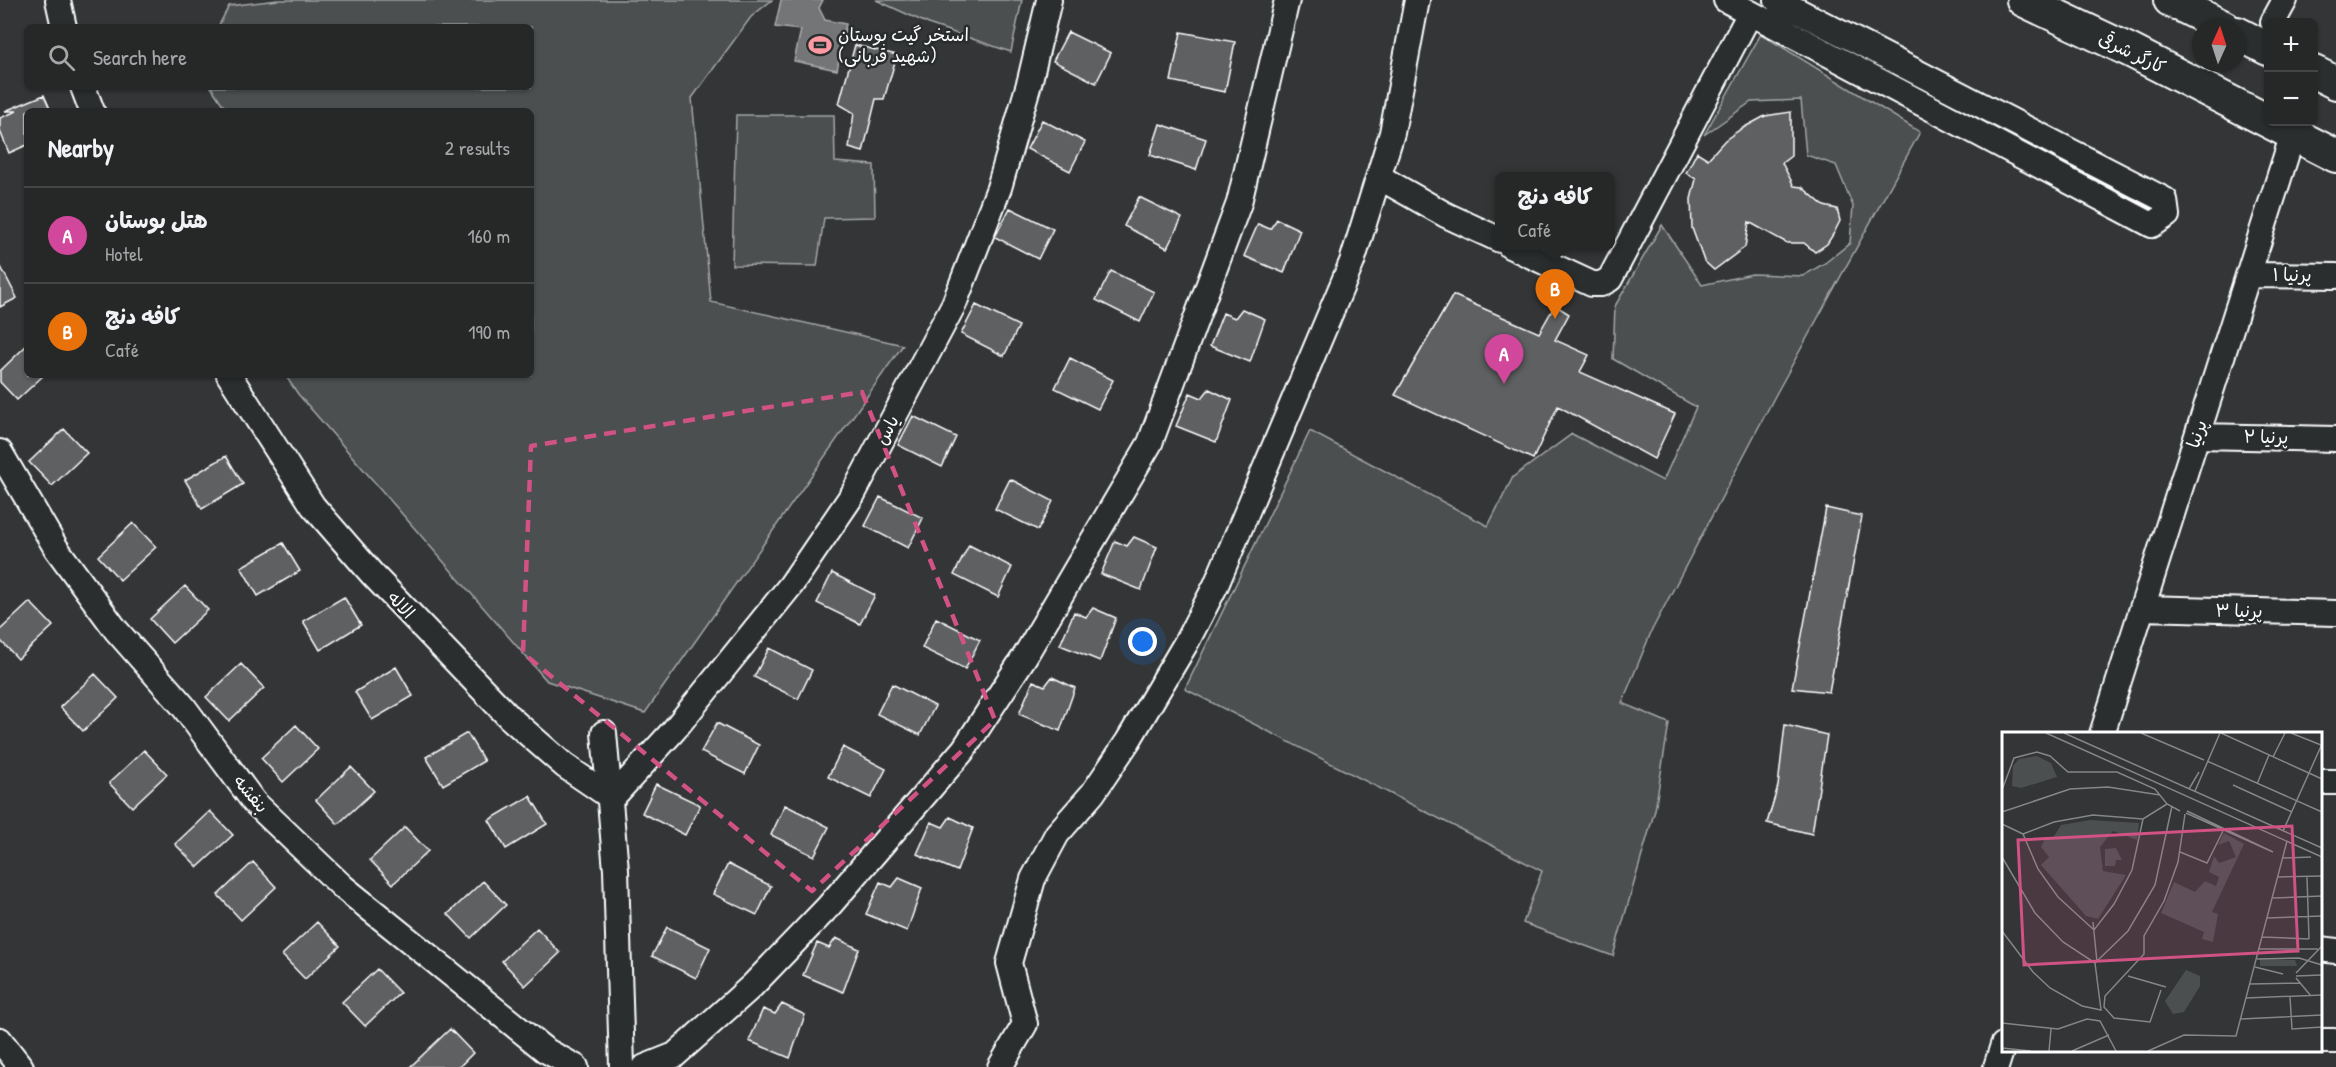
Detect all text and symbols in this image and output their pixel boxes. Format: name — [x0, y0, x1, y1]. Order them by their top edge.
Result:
north arrow — [2192, 18, 2246, 72]
map controls — [2264, 18, 2318, 126]
button: + — [2264, 18, 2318, 72]
place label: استخر گیت بوستان (شهید قربانی) — [838, 22, 969, 68]
search box — [24, 24, 534, 90]
street label: کارگر شرقی — [2094, 26, 2170, 80]
sports icon: استخر گیت بوستان (شهید قربانی) — [807, 32, 833, 58]
icon: search — [45, 41, 78, 74]
text: Search here — [93, 42, 187, 72]
button: − — [2264, 72, 2318, 126]
text: Nearby — [48, 130, 114, 165]
text: 2 results — [445, 134, 510, 161]
popup — [1495, 172, 1615, 250]
text: کافه دنج — [1517, 181, 1593, 211]
text: هتل بوستان — [105, 205, 208, 235]
text: Café — [1517, 216, 1551, 243]
text: A — [63, 222, 72, 249]
text: 160 m — [468, 222, 510, 249]
text: Hotel — [105, 240, 143, 267]
street label: پرنیا ۱ — [2272, 262, 2312, 287]
pin: B — [1536, 270, 1574, 319]
text: کافه دنج — [105, 301, 180, 331]
text: B — [62, 318, 73, 345]
text: 190 m — [468, 318, 510, 345]
pin: A — [1484, 334, 1524, 384]
text: Café — [105, 336, 139, 363]
street label: یاس — [868, 410, 905, 449]
street label: پرنیا — [2180, 417, 2213, 451]
street label: پرنیا ۲ — [2244, 424, 2289, 449]
street label: الاله — [382, 585, 421, 624]
street label: پرنیا ۳ — [2215, 598, 2263, 623]
your location — [1128, 627, 1157, 656]
inset map — [2002, 732, 2321, 1052]
street label: بنفشه — [228, 769, 275, 818]

